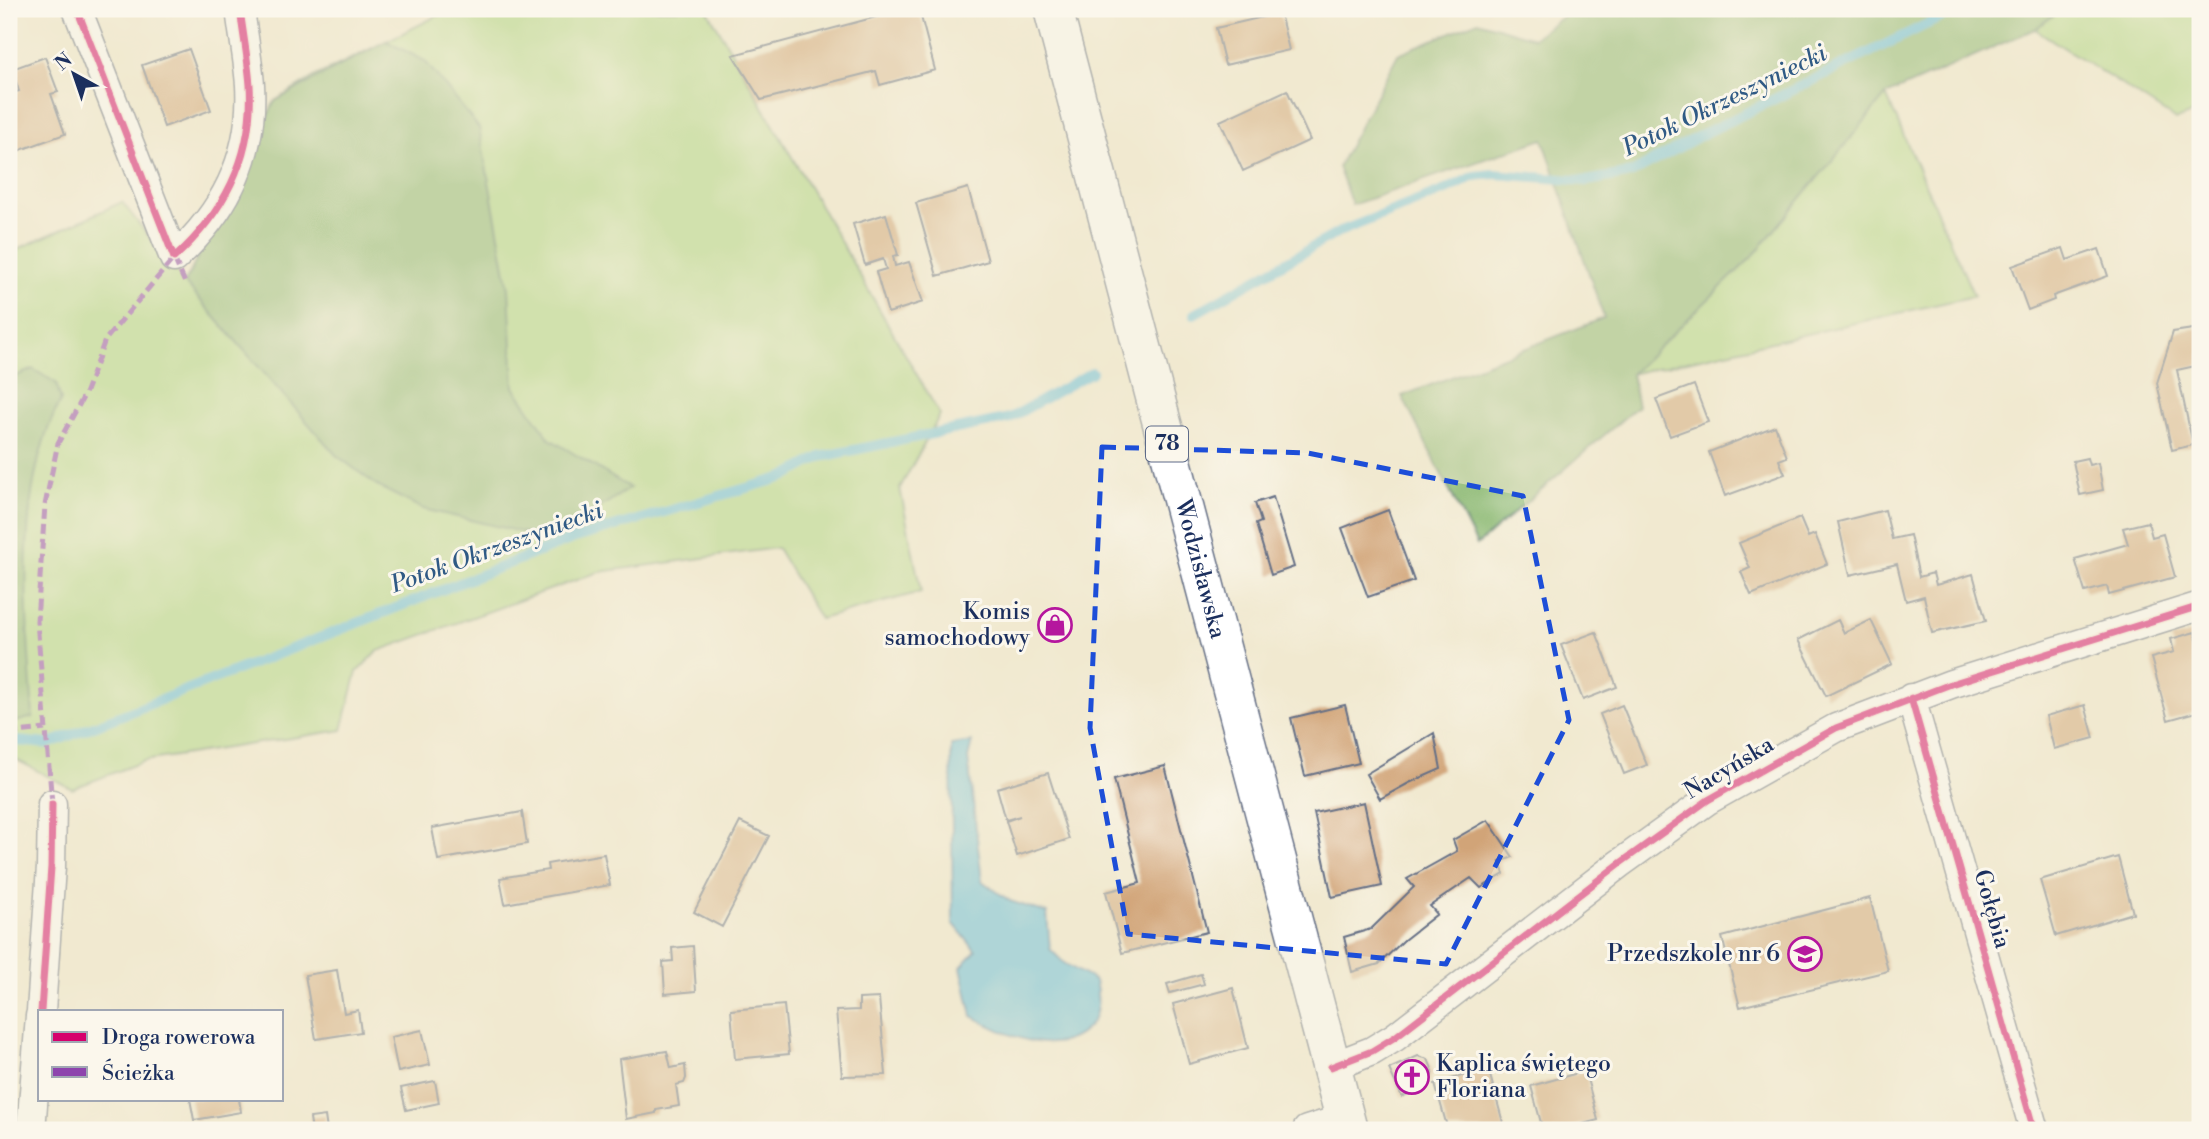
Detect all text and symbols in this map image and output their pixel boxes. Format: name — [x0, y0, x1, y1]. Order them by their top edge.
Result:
north arrow — [38, 38, 108, 108]
water label: Potok Okrzeszyniecki — [1617, 38, 1833, 164]
text: N — [50, 48, 77, 76]
road number: 78 — [1146, 426, 1188, 462]
water label: Potok Okrzeszyniecki — [386, 495, 608, 601]
street label: Wodzisławska — [1168, 495, 1232, 642]
place label: Komis samochodowy — [885, 598, 1031, 652]
shop icon: Komis samochodowy — [1036, 606, 1074, 644]
street label: Nacyńska — [1679, 730, 1779, 806]
street label: Gołębia — [1967, 866, 2017, 952]
school or university icon: Przedszkole nr 6 — [1786, 935, 1824, 973]
place label: Przedszkole nr 6 — [1607, 940, 1780, 968]
legend — [38, 1010, 284, 1100]
text: Droga rowerowa — [102, 1025, 256, 1051]
place label: Kaplica świętego Floriana — [1436, 1050, 1611, 1104]
text: Ścieżka — [102, 1058, 175, 1087]
church icon: Kaplica świętego Floriana — [1393, 1058, 1431, 1096]

